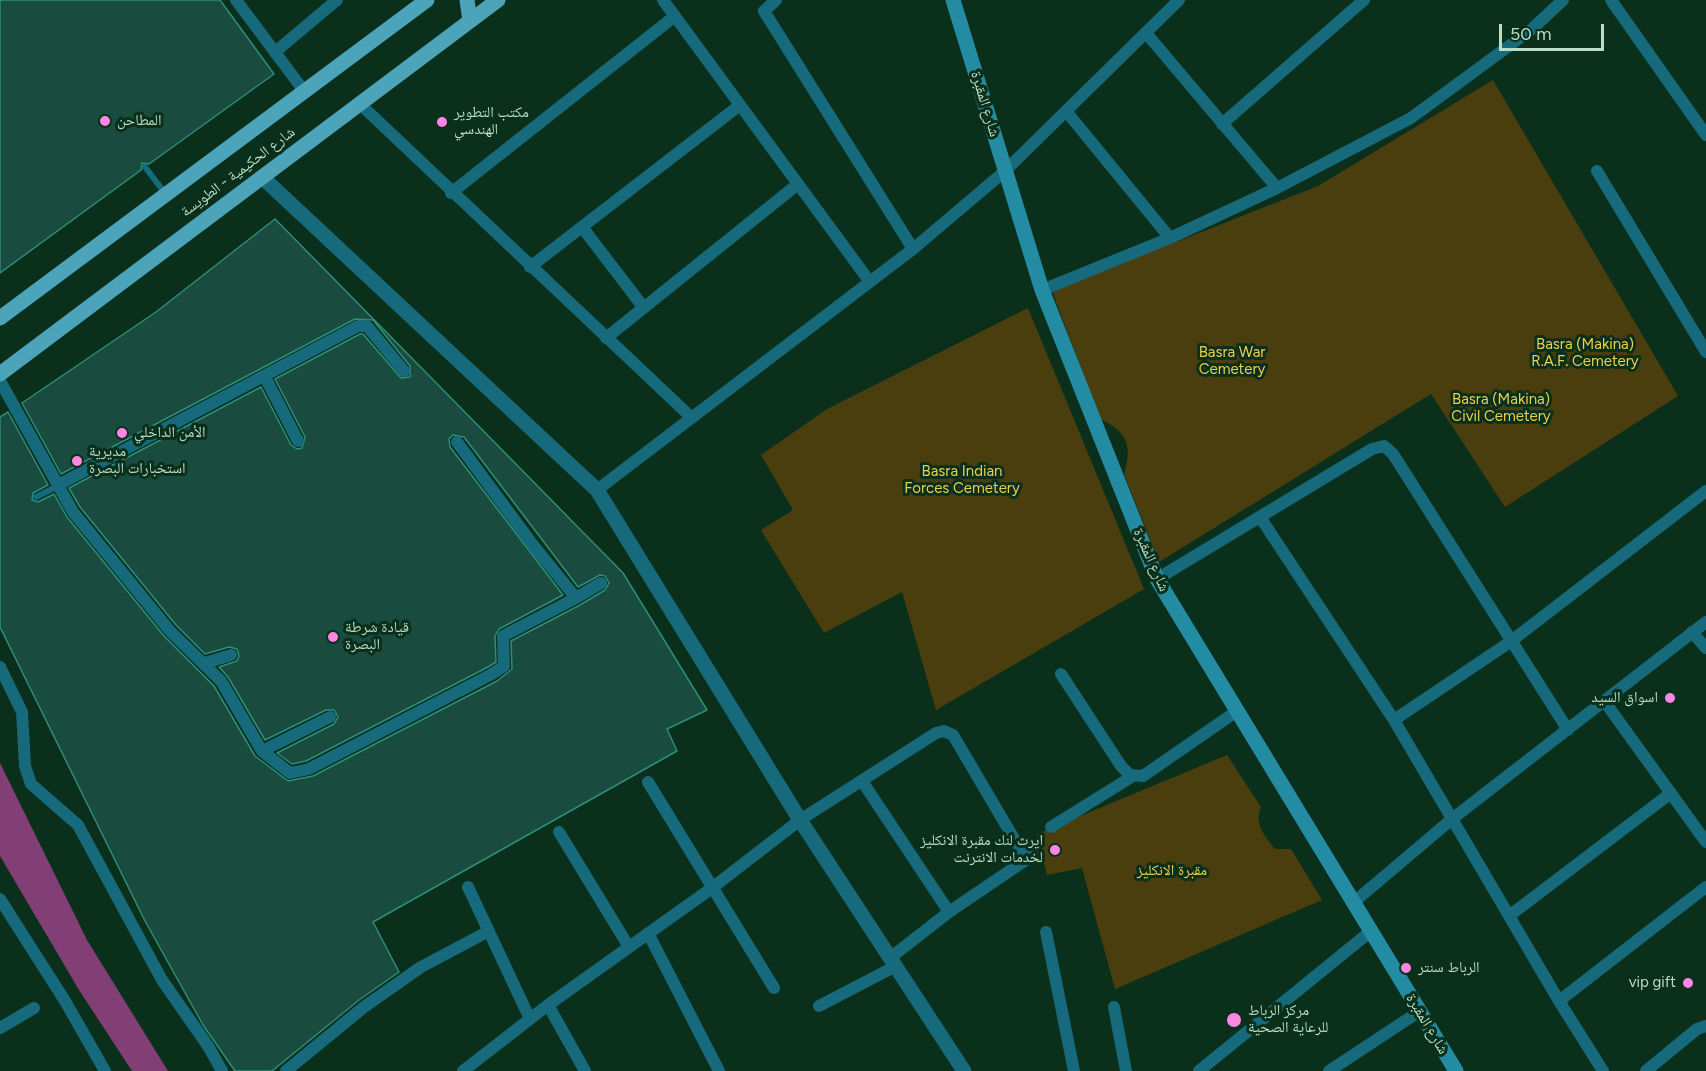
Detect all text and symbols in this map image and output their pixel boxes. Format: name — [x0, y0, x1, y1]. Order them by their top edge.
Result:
scale bar — [1502, 12, 1607, 50]
text: 50 m — [1510, 23, 1552, 45]
street label: شارع المقبرة — [967, 69, 1003, 139]
place label: مكتب التطوير الهندسي — [454, 104, 529, 139]
place label: المطاحن — [117, 112, 161, 130]
marker: المطاحن — [98, 114, 112, 128]
marker: مكتب التطوير الهندسي — [435, 115, 449, 129]
street label: شارع الحكيمية - الطويسة — [177, 123, 299, 221]
park label: Basra (Makina) R.A.F. Cemetery — [1531, 336, 1639, 371]
park label: Basra War Cemetery — [1199, 344, 1265, 379]
park label: Basra (Makina) Civil Cemetery — [1451, 391, 1551, 426]
place label: الأمن الداخلي — [134, 424, 206, 442]
marker: الأمن الداخلي — [115, 426, 129, 440]
place label: مديرية استخبارات البصرة — [89, 443, 186, 478]
marker: مديرية استخبارات البصرة — [70, 454, 84, 468]
park label: Basra Indian Forces Cemetery — [904, 463, 1020, 498]
street label: شارع المقبرة — [1129, 525, 1173, 595]
place label: قيادة شرطة البصرة — [345, 619, 409, 654]
marker: قيادة شرطة البصرة — [326, 630, 340, 644]
place label: اسواق السيد — [1591, 689, 1658, 707]
marker: اسواق السيد — [1663, 691, 1677, 705]
place label: ايرث لنك مقبرة الانكليز لخدمات الانترنت — [920, 832, 1043, 867]
marker: ايرث لنك مقبرة الانكليز لخدمات الانترنت — [1048, 843, 1062, 857]
park label: مقبرة الانكليز — [1137, 862, 1207, 880]
place label: الرباط سنتر — [1418, 959, 1480, 977]
marker: الرباط سنتر — [1399, 961, 1413, 975]
place label: vip gift — [1629, 974, 1676, 992]
marker: vip gift — [1681, 976, 1695, 990]
street label: شارع المقبرة — [1402, 990, 1452, 1058]
place label: مركز الرباط للرعاية الصحية — [1248, 1002, 1329, 1037]
marker: مركز الرباط للرعاية الصحية — [1225, 1011, 1243, 1029]

